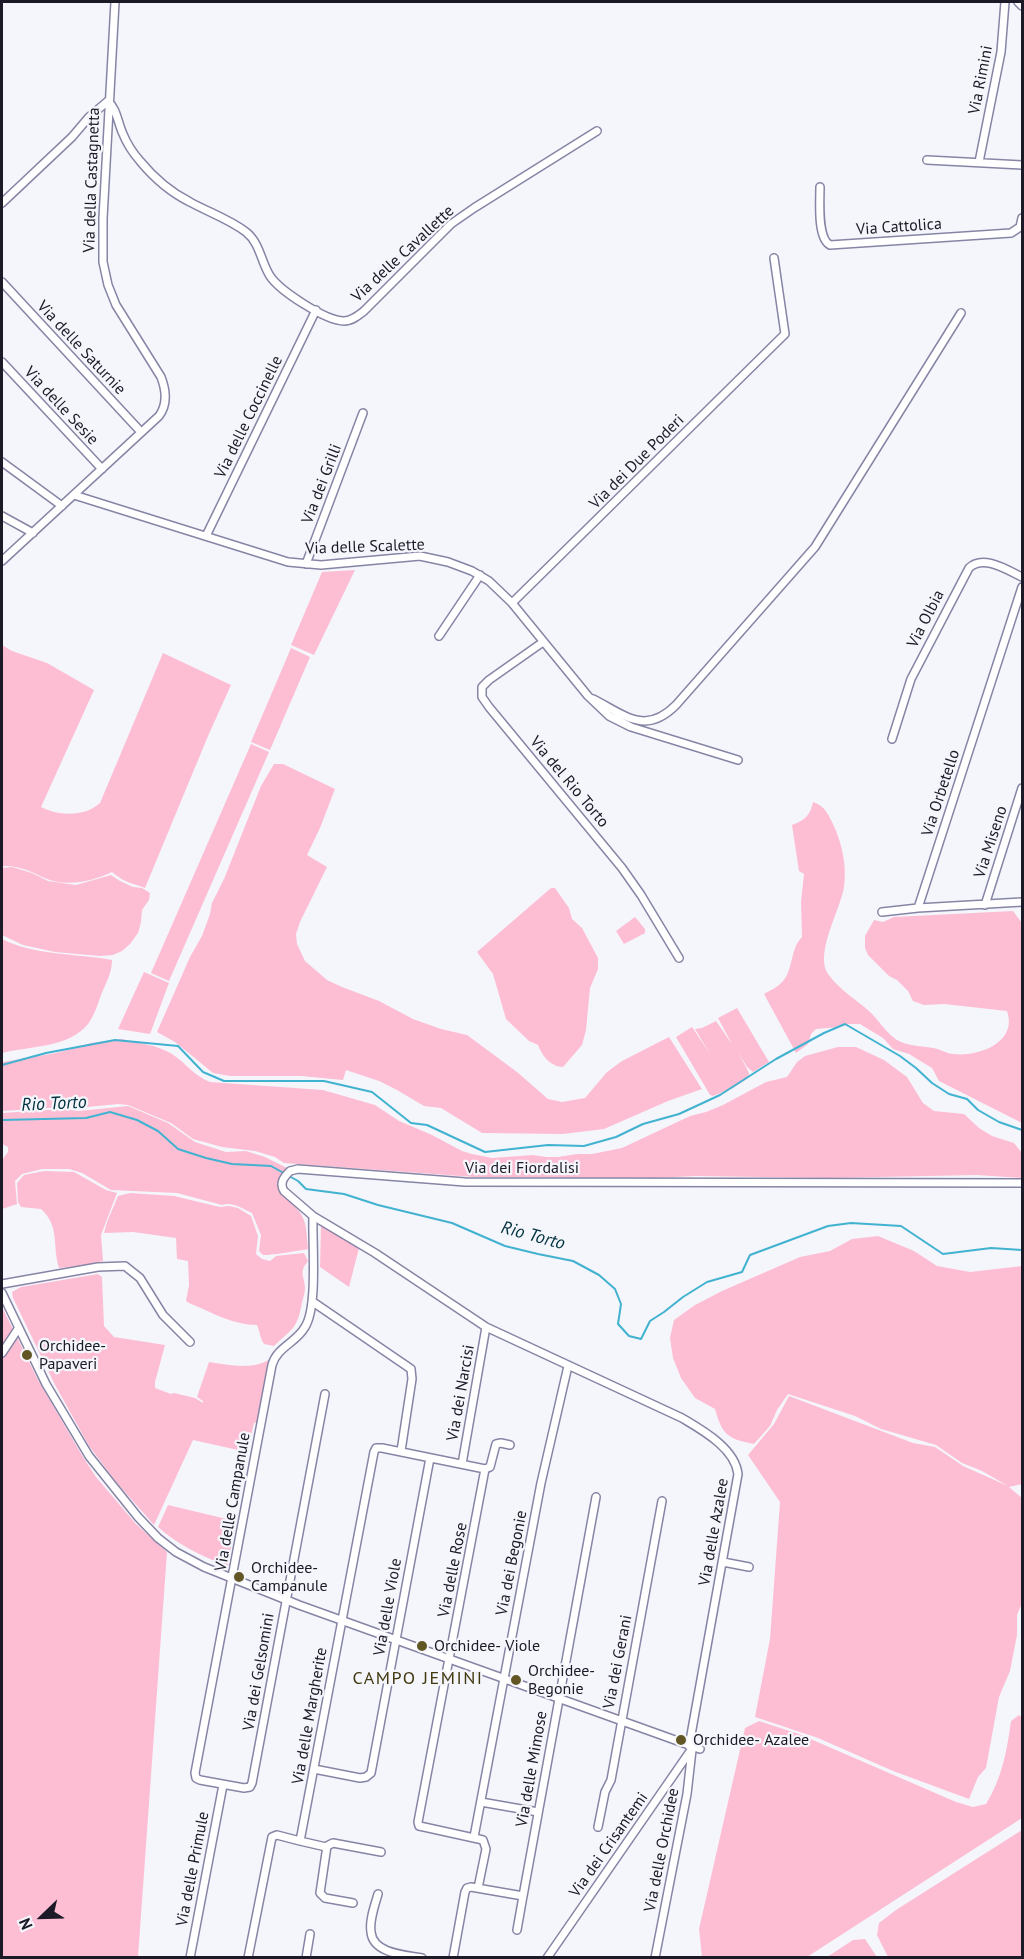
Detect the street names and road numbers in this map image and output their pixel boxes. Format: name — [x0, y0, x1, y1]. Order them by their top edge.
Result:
street label: Via Rimini — [965, 44, 997, 116]
street label: Via della Castagnetta — [80, 107, 104, 253]
street label: Via delle Cavallette — [348, 202, 458, 306]
street label: Via Cattolica — [856, 214, 942, 240]
street label: Via delle Saturnie — [33, 297, 129, 399]
street label: Via delle Coccinelle — [211, 353, 287, 481]
street label: Via delle Sesie — [20, 363, 102, 449]
street label: Via dei Due Poderi — [586, 411, 688, 513]
street label: Via dei Grilli — [298, 441, 346, 527]
street label: Via delle Scalette — [305, 535, 425, 559]
street label: Via Olbia — [903, 587, 949, 651]
street label: Via del Rio Torto — [525, 733, 613, 831]
street label: Via Orbetello — [918, 747, 964, 839]
street label: Via Miseno — [970, 804, 1012, 880]
street label: Via dei Fiordalisi — [465, 1158, 579, 1178]
street label: Via dei Narcisi — [443, 1343, 479, 1443]
street label: Via delle Campanule — [211, 1431, 255, 1573]
street label: Via delle Azalee — [695, 1477, 733, 1587]
street label: Via dei Begonie — [492, 1509, 532, 1617]
street label: Via delle Rose — [434, 1521, 472, 1619]
street label: Via delle Viole — [370, 1557, 406, 1657]
street label: Via dei Gelsomini — [239, 1612, 279, 1732]
street label: Via dei Gerani — [599, 1613, 637, 1711]
street label: Via delle Margherite — [289, 1646, 331, 1786]
street label: Via delle Mimose — [512, 1710, 552, 1828]
street label: Via delle Orchidee — [641, 1787, 683, 1913]
street label: Via dei Crisantemi — [566, 1789, 652, 1901]
street label: Via delle Primule — [172, 1810, 214, 1928]

